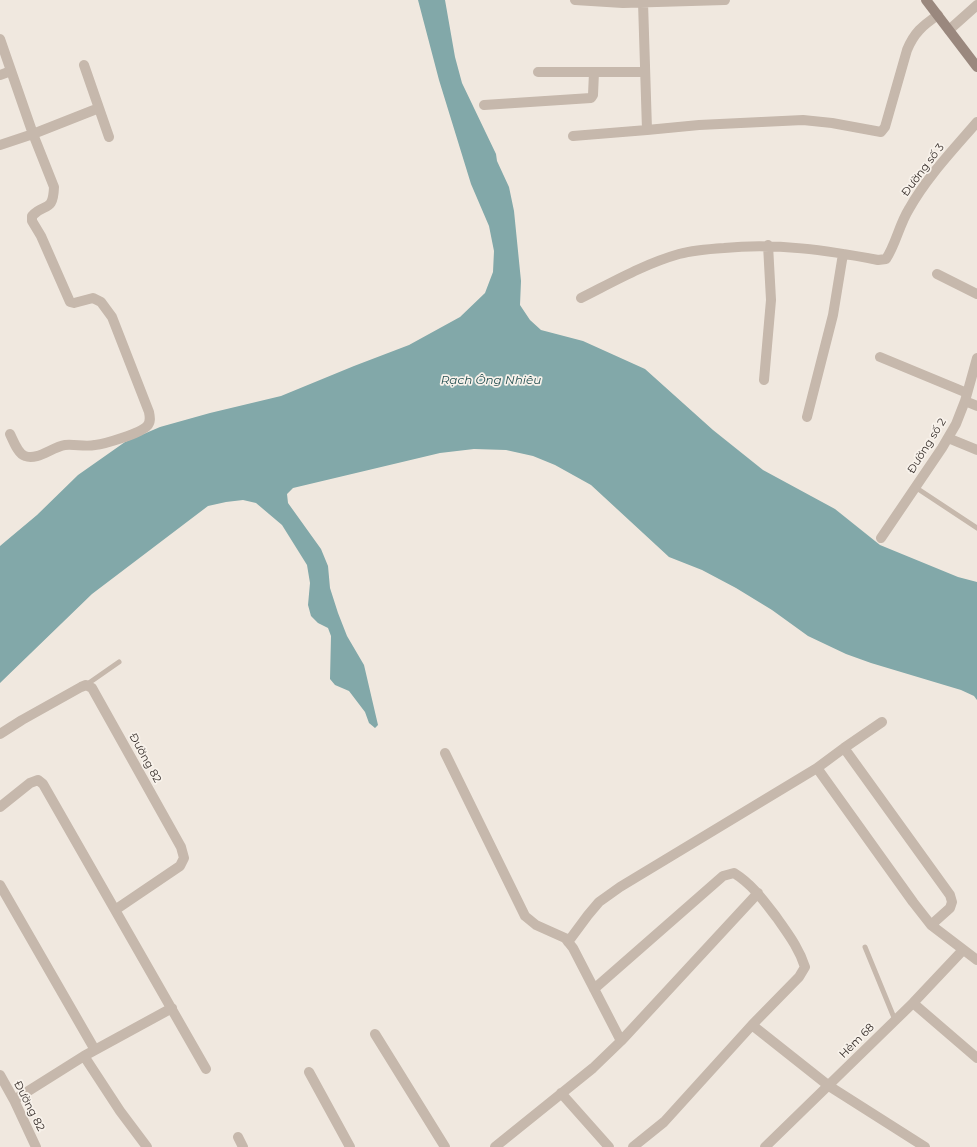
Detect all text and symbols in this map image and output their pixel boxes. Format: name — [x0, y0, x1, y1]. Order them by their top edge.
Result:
street label: Đường số 3 — [899, 141, 947, 199]
water label: Rạch Ông Nhiêu — [441, 373, 541, 387]
street label: Đường số 2 — [905, 416, 949, 476]
street label: Đường 82 — [126, 731, 164, 785]
street label: Hẻm 68 — [837, 1021, 877, 1061]
street label: Đường 82 — [11, 1079, 47, 1133]

